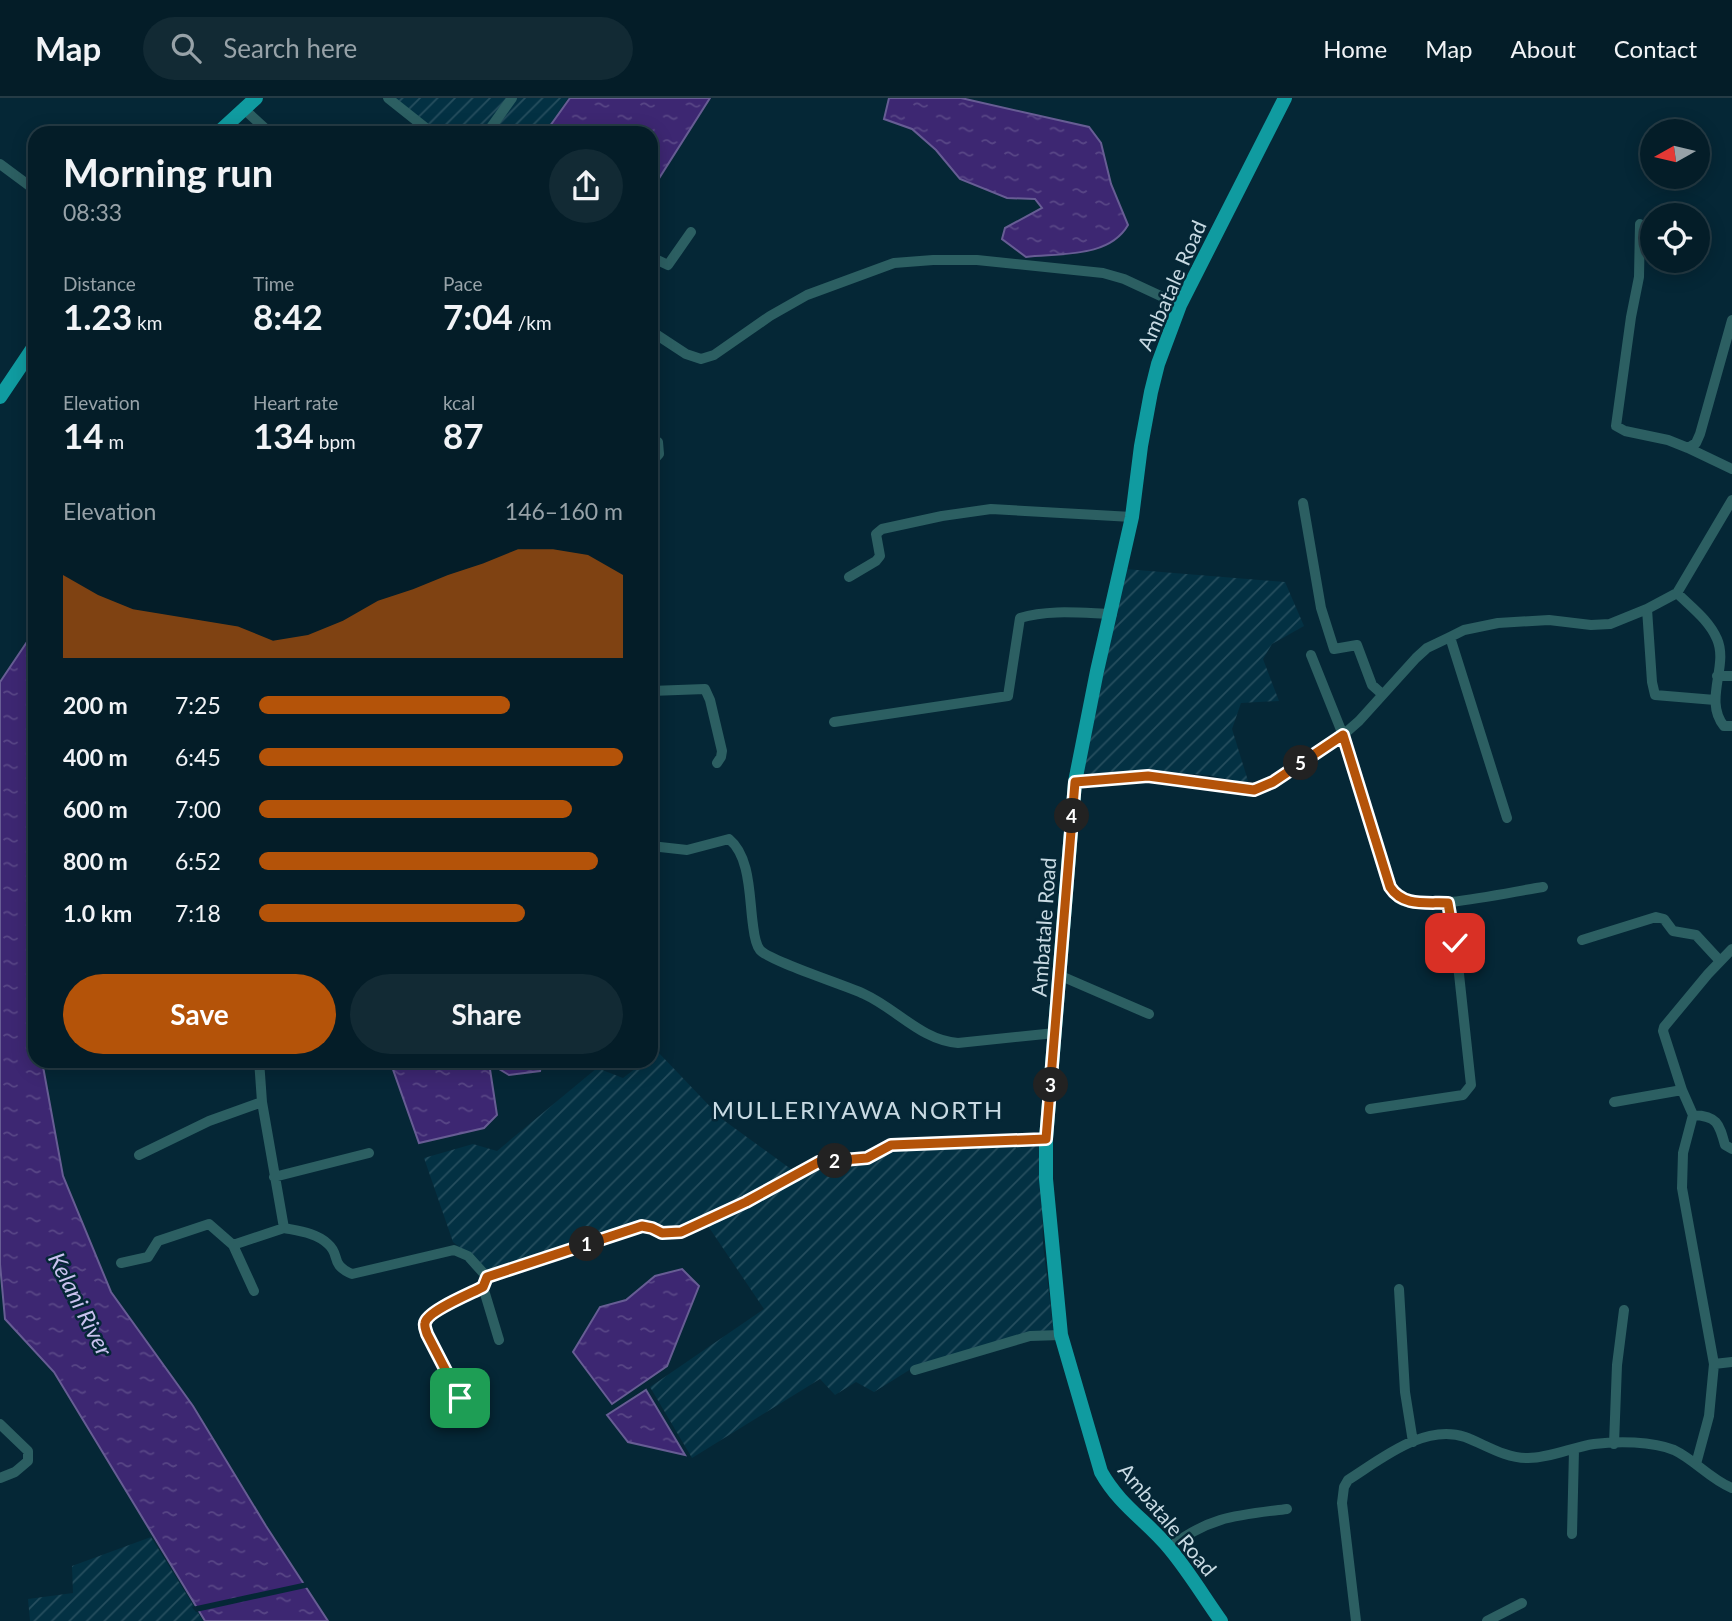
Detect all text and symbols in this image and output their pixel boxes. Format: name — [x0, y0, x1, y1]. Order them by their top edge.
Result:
search box — [143, 17, 633, 80]
text: Map — [35, 28, 101, 68]
icon: search — [167, 29, 205, 67]
text: Search here — [223, 32, 357, 64]
text: Home — [1323, 34, 1387, 63]
text: Map — [1425, 34, 1473, 63]
text: About — [1511, 34, 1576, 63]
text: Contact — [1614, 34, 1697, 63]
north arrow — [1640, 119, 1710, 189]
map controls — [1640, 119, 1710, 273]
text: Morning run — [63, 149, 273, 195]
button: share — [549, 149, 623, 223]
text: 08:33 — [63, 198, 122, 226]
button: locate — [1640, 203, 1710, 273]
street label: Ambatale Road — [1131, 216, 1211, 354]
text: Distance — [63, 272, 136, 295]
text: Time — [253, 272, 294, 295]
text: Pace — [443, 272, 482, 295]
text: 1.23 — [63, 295, 132, 337]
text: 8:42 — [253, 295, 323, 337]
text: 7:04 — [443, 295, 513, 337]
text: km — [132, 311, 162, 334]
text: /km — [513, 311, 552, 334]
text: Elevation — [63, 391, 140, 414]
text: Heart rate — [253, 391, 338, 414]
text: kcal — [443, 391, 475, 414]
text: 14 — [63, 414, 104, 456]
text: 134 — [253, 414, 314, 456]
text: 87 — [443, 414, 484, 456]
text: m — [104, 430, 124, 453]
text: bpm — [314, 430, 356, 453]
text: Elevation — [63, 497, 156, 525]
text: 146–160 m — [505, 497, 623, 525]
text: 200 m — [63, 691, 128, 719]
text: 7:25 — [175, 691, 221, 719]
text: 400 m — [63, 743, 128, 771]
text: 6:45 — [175, 743, 221, 771]
pin: 5 — [1284, 746, 1318, 780]
text: 5 — [1295, 751, 1306, 774]
text: 600 m — [63, 795, 128, 823]
text: 7:00 — [175, 795, 221, 823]
pin: 4 — [1054, 798, 1090, 834]
text: 4 — [1066, 804, 1077, 827]
text: 800 m — [63, 847, 128, 875]
text: 6:52 — [175, 847, 221, 875]
street label: Ambatale Road — [1026, 857, 1060, 997]
text: 1.0 km — [63, 899, 132, 927]
text: 7:18 — [175, 899, 221, 927]
pin — [1425, 913, 1485, 973]
icon: check — [1436, 924, 1474, 962]
button: Save — [63, 974, 336, 1054]
button: Share — [350, 974, 623, 1054]
pin: 3 — [1034, 1068, 1068, 1102]
text: 3 — [1045, 1073, 1056, 1096]
district label: MULLERIYAWA NORTH — [712, 1095, 1004, 1124]
pin: 2 — [818, 1144, 852, 1178]
text: 2 — [829, 1149, 840, 1172]
pin: 1 — [570, 1226, 604, 1262]
text: 1 — [581, 1232, 592, 1255]
water label: Kelani River — [43, 1248, 119, 1361]
pin — [430, 1368, 490, 1428]
icon: arrive — [441, 1379, 479, 1417]
street label: Ambatale Road — [1114, 1458, 1222, 1580]

